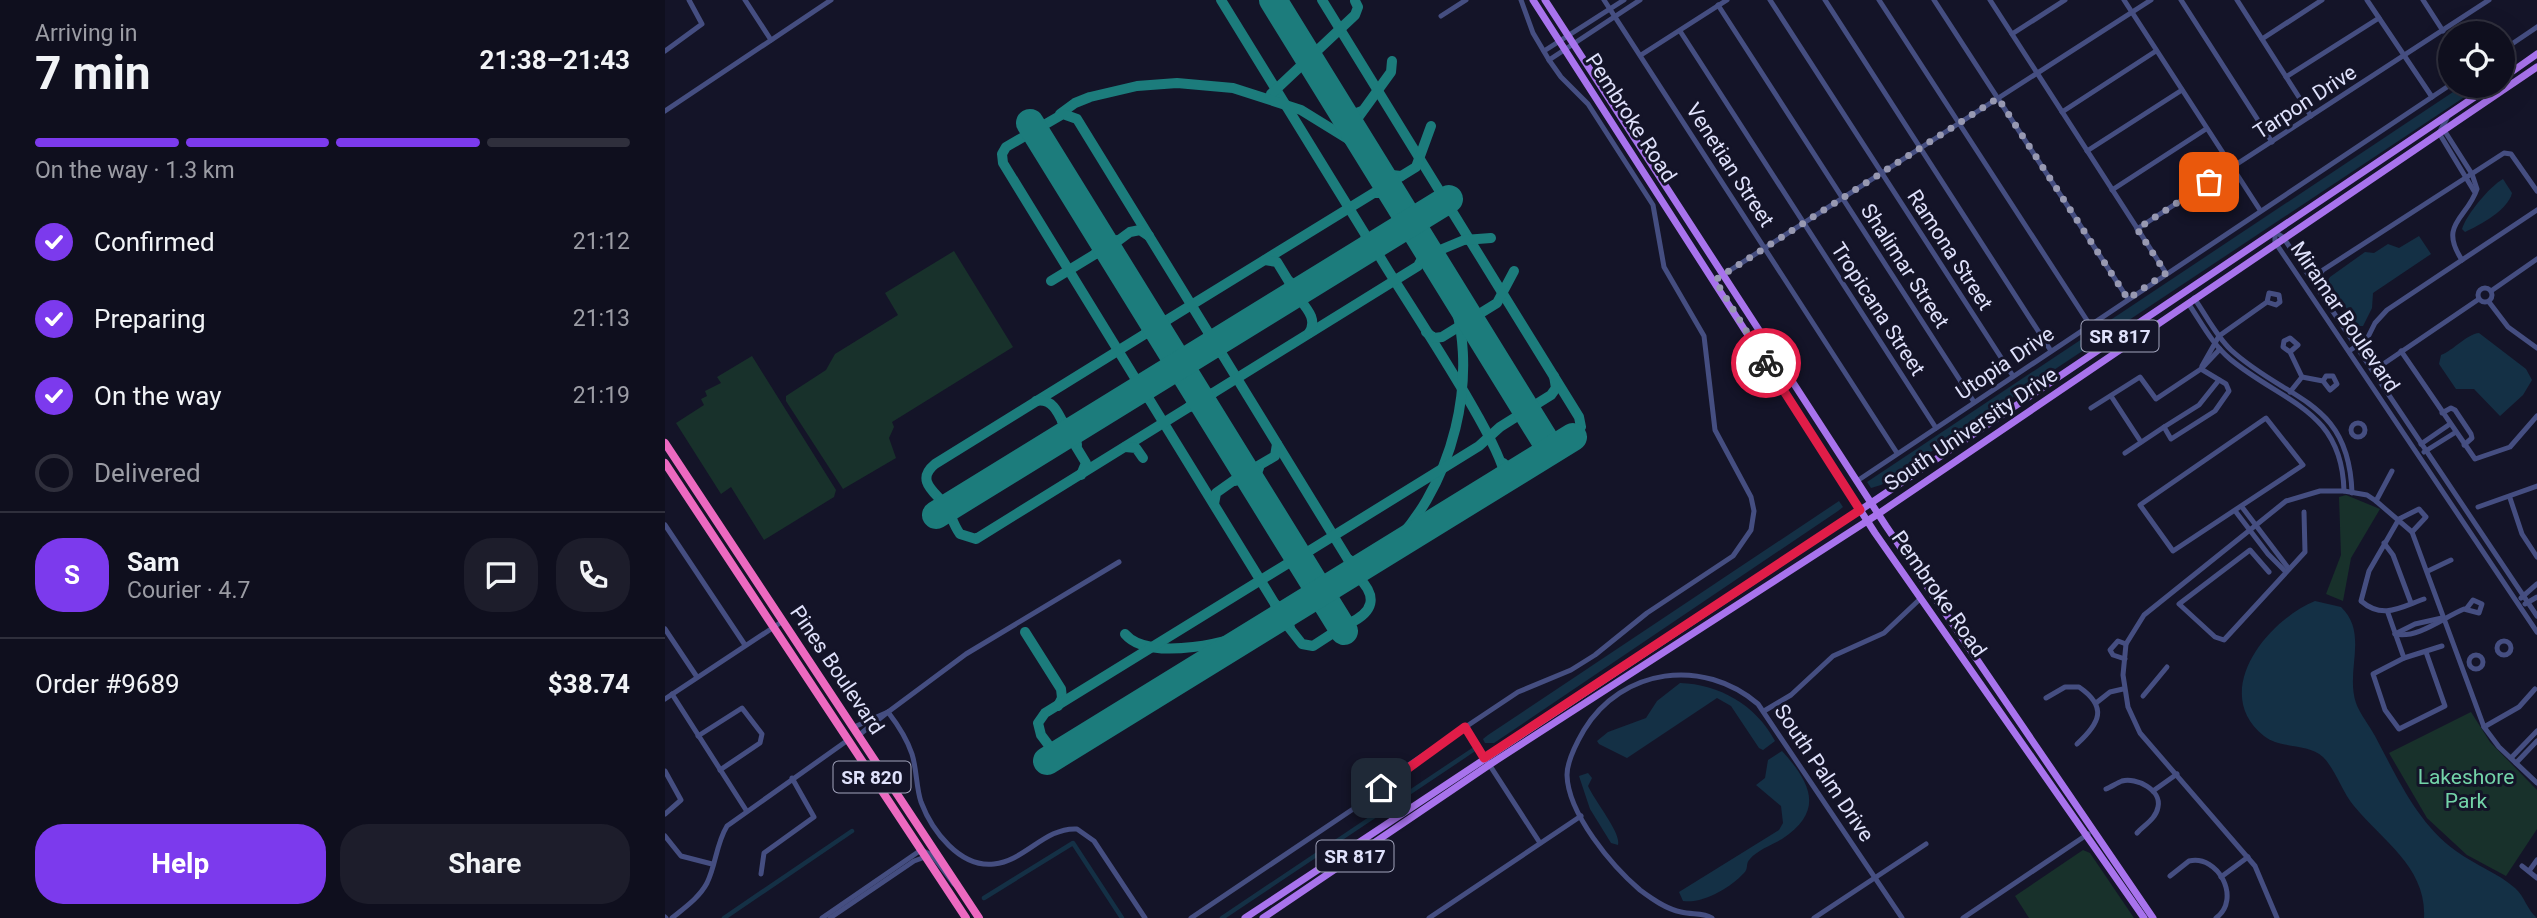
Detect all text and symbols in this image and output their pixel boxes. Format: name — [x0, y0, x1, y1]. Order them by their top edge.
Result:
text: Arriving in — [35, 20, 138, 47]
map controls — [2438, 21, 2515, 98]
button: locate — [2438, 21, 2515, 98]
text: 21:38–21:43 — [480, 45, 630, 75]
text: 7 min — [35, 46, 151, 100]
street label: Pembroke Road — [1581, 49, 1681, 187]
street label: Tarpon Drive — [2249, 60, 2361, 144]
street label: Venetian Street — [1681, 99, 1779, 231]
pin — [2179, 152, 2239, 212]
text: On the way · 1.3 km — [35, 157, 235, 184]
icon: bag — [2190, 163, 2228, 201]
street label: Ramona Street — [1902, 185, 1998, 315]
street label: Shalimar Street — [1856, 199, 1954, 333]
icon: check — [35, 223, 73, 261]
text: Confirmed — [94, 227, 215, 257]
text: 21:12 — [573, 228, 630, 255]
street label: Miramar Boulevard — [2286, 237, 2404, 397]
street label: Tropicana Street — [1826, 238, 1930, 380]
icon: check — [35, 300, 73, 338]
text: Preparing — [94, 304, 206, 334]
text: 21:13 — [573, 305, 630, 332]
road number: SR 817 — [2081, 320, 2159, 352]
street label: Utopia Drive — [1951, 321, 2059, 405]
courier — [1731, 328, 1801, 398]
icon: bike — [1747, 344, 1785, 382]
street label: South University Drive — [1880, 362, 2062, 496]
icon: check — [35, 377, 73, 415]
text: On the way — [94, 381, 222, 411]
text: 21:19 — [573, 382, 630, 409]
text: Delivered — [94, 458, 201, 488]
street label: Pembroke Road — [1887, 526, 1991, 662]
button: chat — [464, 538, 538, 612]
button: phone — [556, 538, 630, 612]
text: Sam — [127, 547, 179, 577]
text: S — [64, 560, 80, 590]
text: Courier · 4.7 — [127, 577, 250, 604]
street label: Pines Boulevard — [785, 601, 889, 739]
text: Order #9689 — [35, 669, 180, 699]
text: $38.74 — [548, 669, 630, 699]
street label: South Palm Drive — [1769, 700, 1879, 846]
pin — [1351, 758, 1411, 818]
road number: SR 820 — [833, 762, 911, 792]
park label: Lakeshore Park — [2418, 765, 2514, 813]
icon: home — [1362, 769, 1400, 807]
button: Help — [35, 824, 326, 904]
button: Share — [340, 824, 630, 904]
road number: SR 817 — [1317, 841, 1393, 872]

